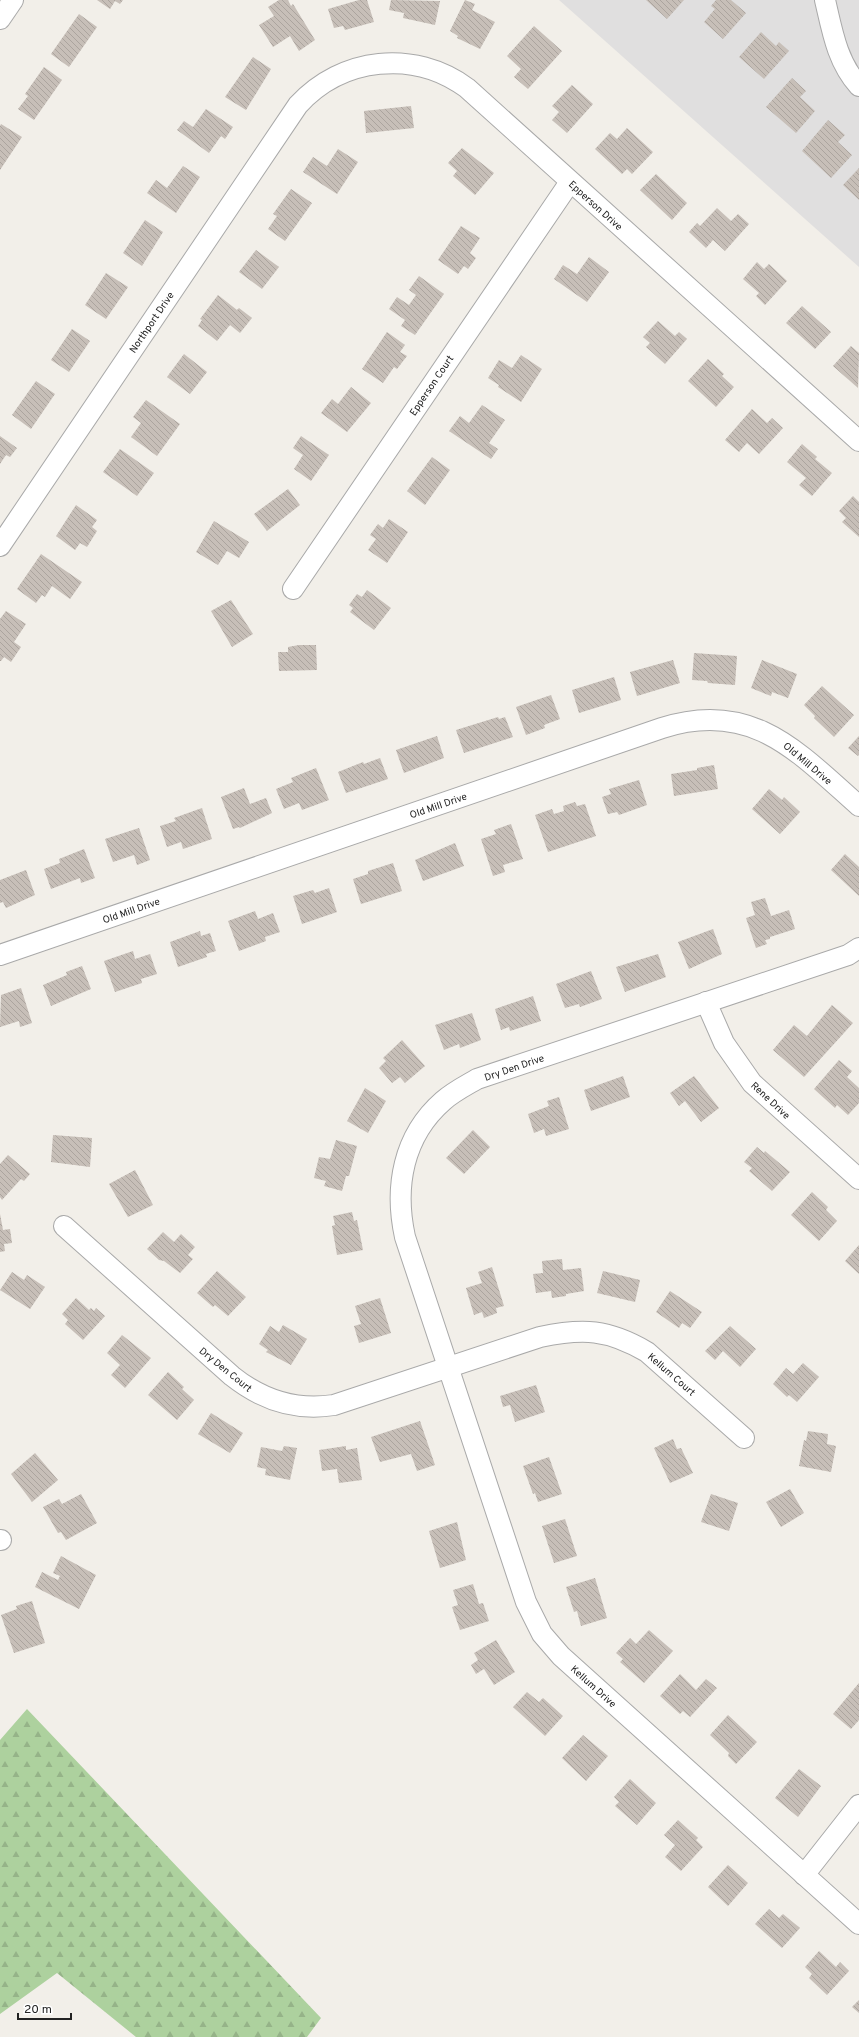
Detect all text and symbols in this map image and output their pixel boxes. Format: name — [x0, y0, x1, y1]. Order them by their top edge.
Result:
street label: Epperson Drive — [565, 178, 625, 234]
street label: Northport Drive — [127, 290, 178, 356]
street label: Epperson Court — [407, 353, 457, 419]
street label: Old Mill Drive — [780, 740, 834, 788]
street label: Old Mill Drive — [408, 791, 469, 822]
street label: Old Mill Drive — [101, 896, 162, 927]
street label: Dry Den Drive — [483, 1052, 546, 1085]
street label: Rene Drive — [748, 1080, 792, 1123]
street label: Dry Den Court — [196, 1345, 254, 1396]
street label: Kellum Court — [644, 1351, 698, 1400]
street label: Kellum Drive — [567, 1663, 619, 1711]
scale bar — [18, 1995, 71, 2021]
text: 20 m — [24, 2002, 52, 2018]

